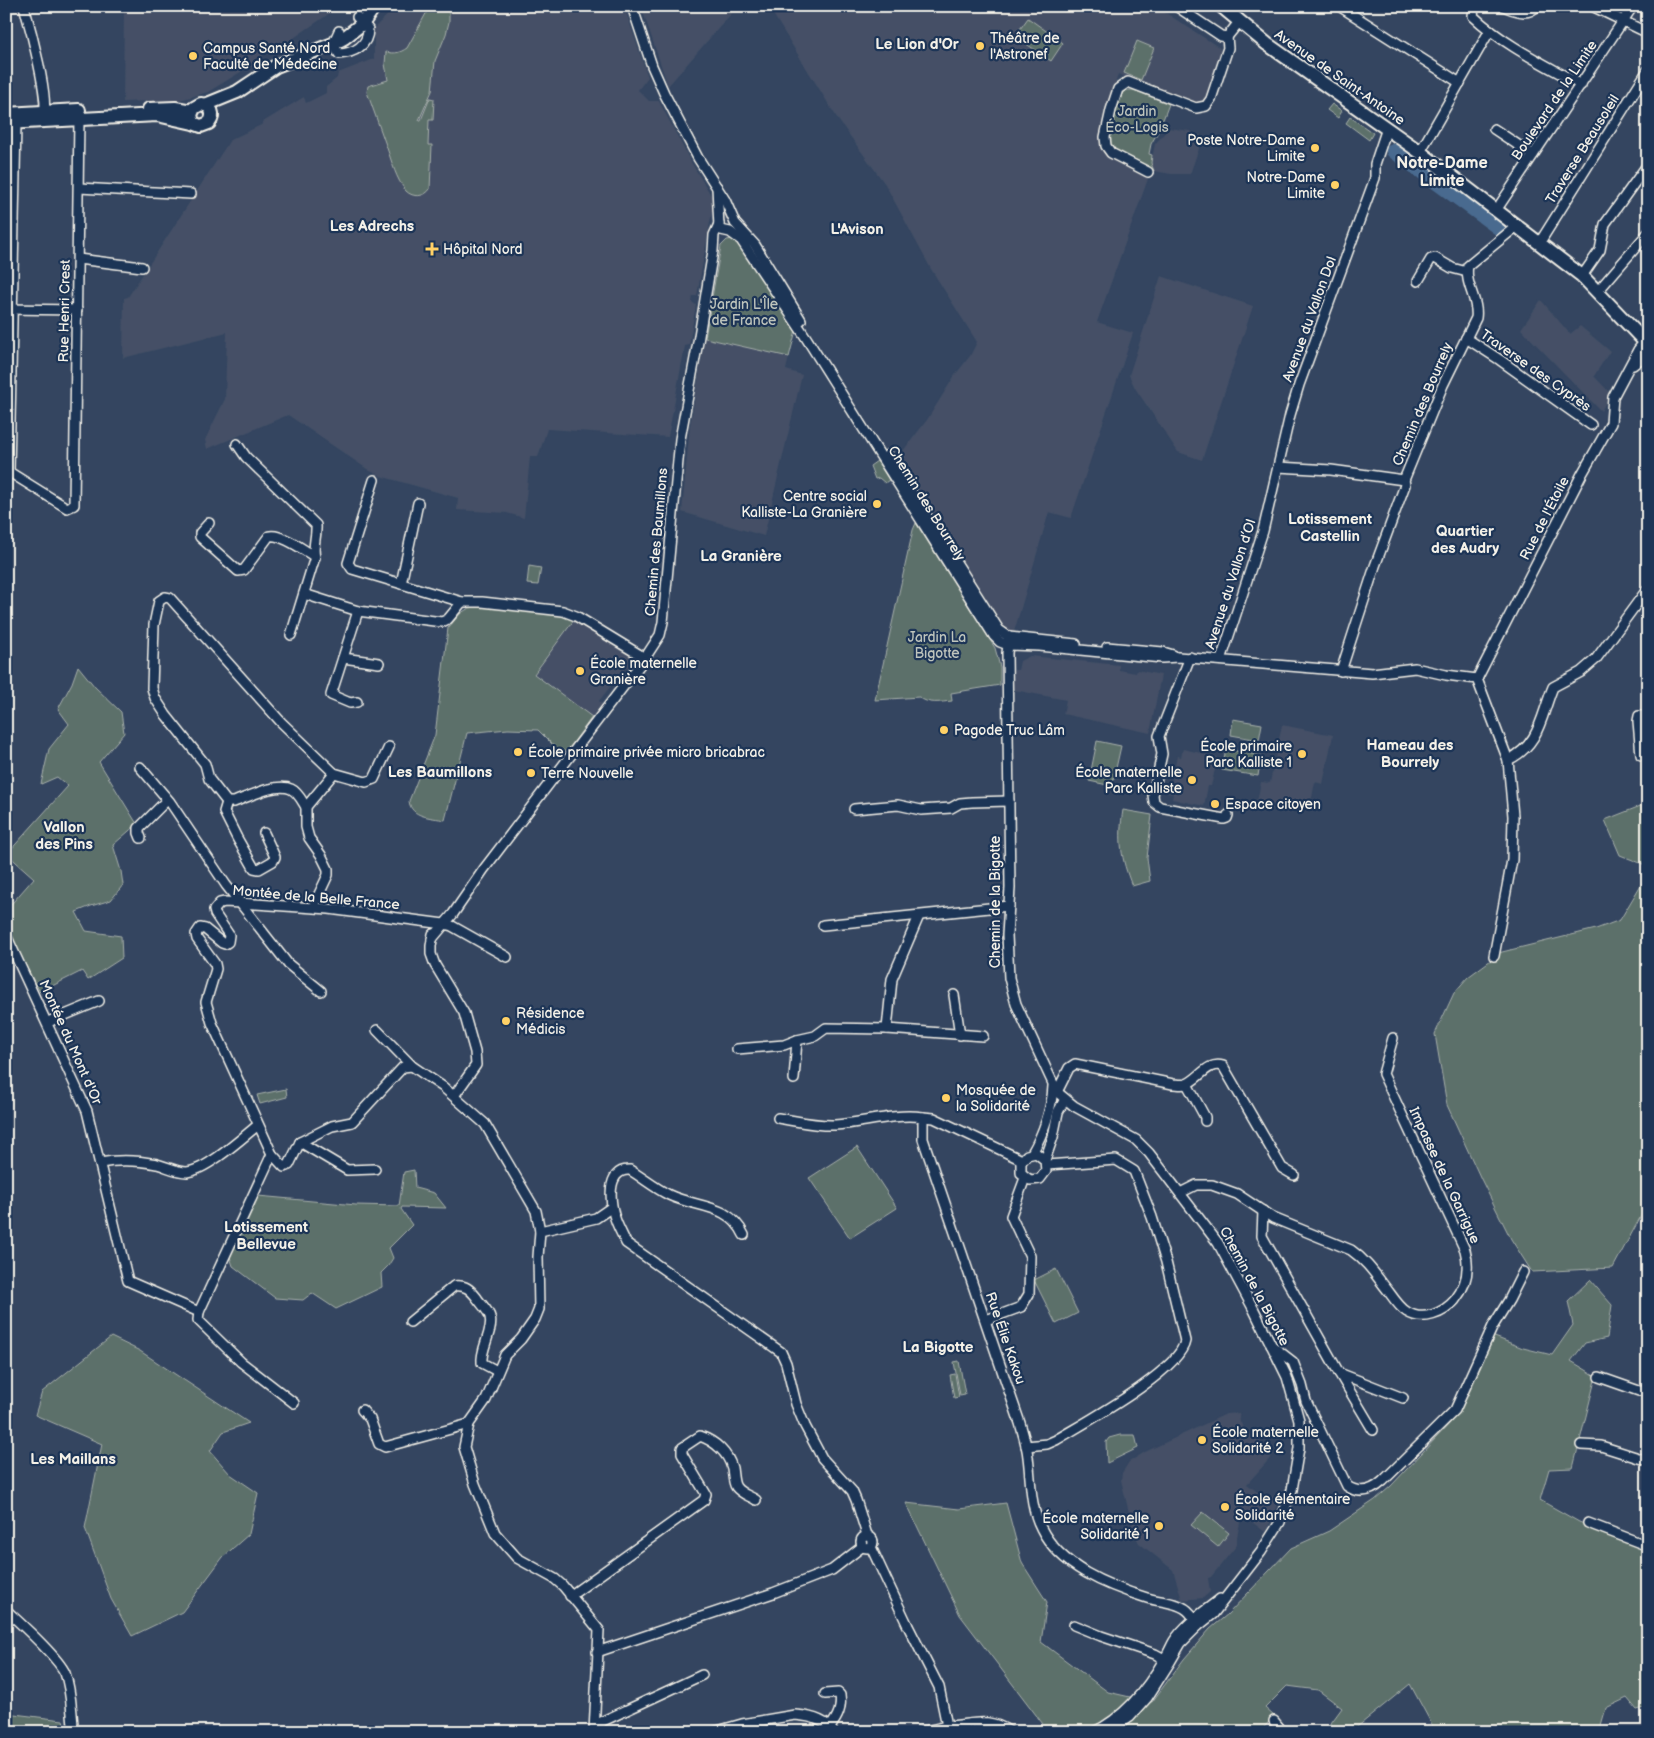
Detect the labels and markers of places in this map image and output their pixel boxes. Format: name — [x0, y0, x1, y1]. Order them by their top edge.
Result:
place label: Théâtre de l'Astronef — [990, 30, 1060, 63]
place label: Campus Santé Nord Faculté de Médecine — [203, 40, 337, 73]
marker: Théâtre de l'Astronef — [974, 40, 986, 52]
marker: Campus Santé Nord Faculté de Médecine — [187, 50, 199, 62]
place label: Poste Notre-Dame Limite — [1187, 132, 1305, 165]
marker: Poste Notre-Dame Limite — [1309, 142, 1321, 154]
place label: Notre-Dame Limite — [1246, 169, 1325, 202]
marker: Notre-Dame Limite — [1329, 179, 1341, 191]
place label: Hôpital Nord — [443, 241, 523, 258]
marker: Hôpital Nord — [425, 242, 439, 256]
place label: Centre social Kalliste-La Granière — [741, 488, 867, 521]
marker: Centre social Kalliste-La Granière — [871, 498, 883, 510]
place label: École maternelle Granière — [590, 654, 697, 688]
marker: École maternelle Granière — [574, 665, 586, 677]
place label: Pagode Truc Lâm — [954, 722, 1065, 739]
marker: Pagode Truc Lâm — [938, 724, 950, 736]
place label: École primaire Parc Kalliste 1 — [1200, 737, 1292, 771]
place label: École primaire privée micro bricabrac — [528, 743, 765, 761]
marker: École primaire privée micro bricabrac — [512, 746, 524, 758]
marker: École primaire Parc Kalliste 1 — [1296, 748, 1308, 760]
place label: École maternelle Parc Kalliste — [1075, 763, 1182, 797]
place label: Terre Nouvelle — [541, 765, 634, 782]
marker: Terre Nouvelle — [525, 767, 537, 779]
marker: École maternelle Parc Kalliste — [1186, 774, 1198, 786]
place label: Espace citoyen — [1225, 796, 1321, 813]
marker: Espace citoyen — [1209, 798, 1221, 810]
place label: Résidence Médicis — [516, 1005, 585, 1038]
marker: Résidence Médicis — [500, 1015, 512, 1027]
place label: Mosquée de la Solidarité — [956, 1082, 1036, 1115]
marker: Mosquée de la Solidarité — [940, 1092, 952, 1104]
place label: École maternelle Solidarité 2 — [1212, 1423, 1319, 1457]
marker: École maternelle Solidarité 2 — [1196, 1434, 1208, 1446]
place label: École élémentaire Solidarité — [1235, 1490, 1350, 1524]
marker: École élémentaire Solidarité — [1219, 1501, 1231, 1513]
place label: École maternelle Solidarité 1 — [1042, 1509, 1149, 1543]
marker: École maternelle Solidarité 1 — [1153, 1520, 1165, 1532]

